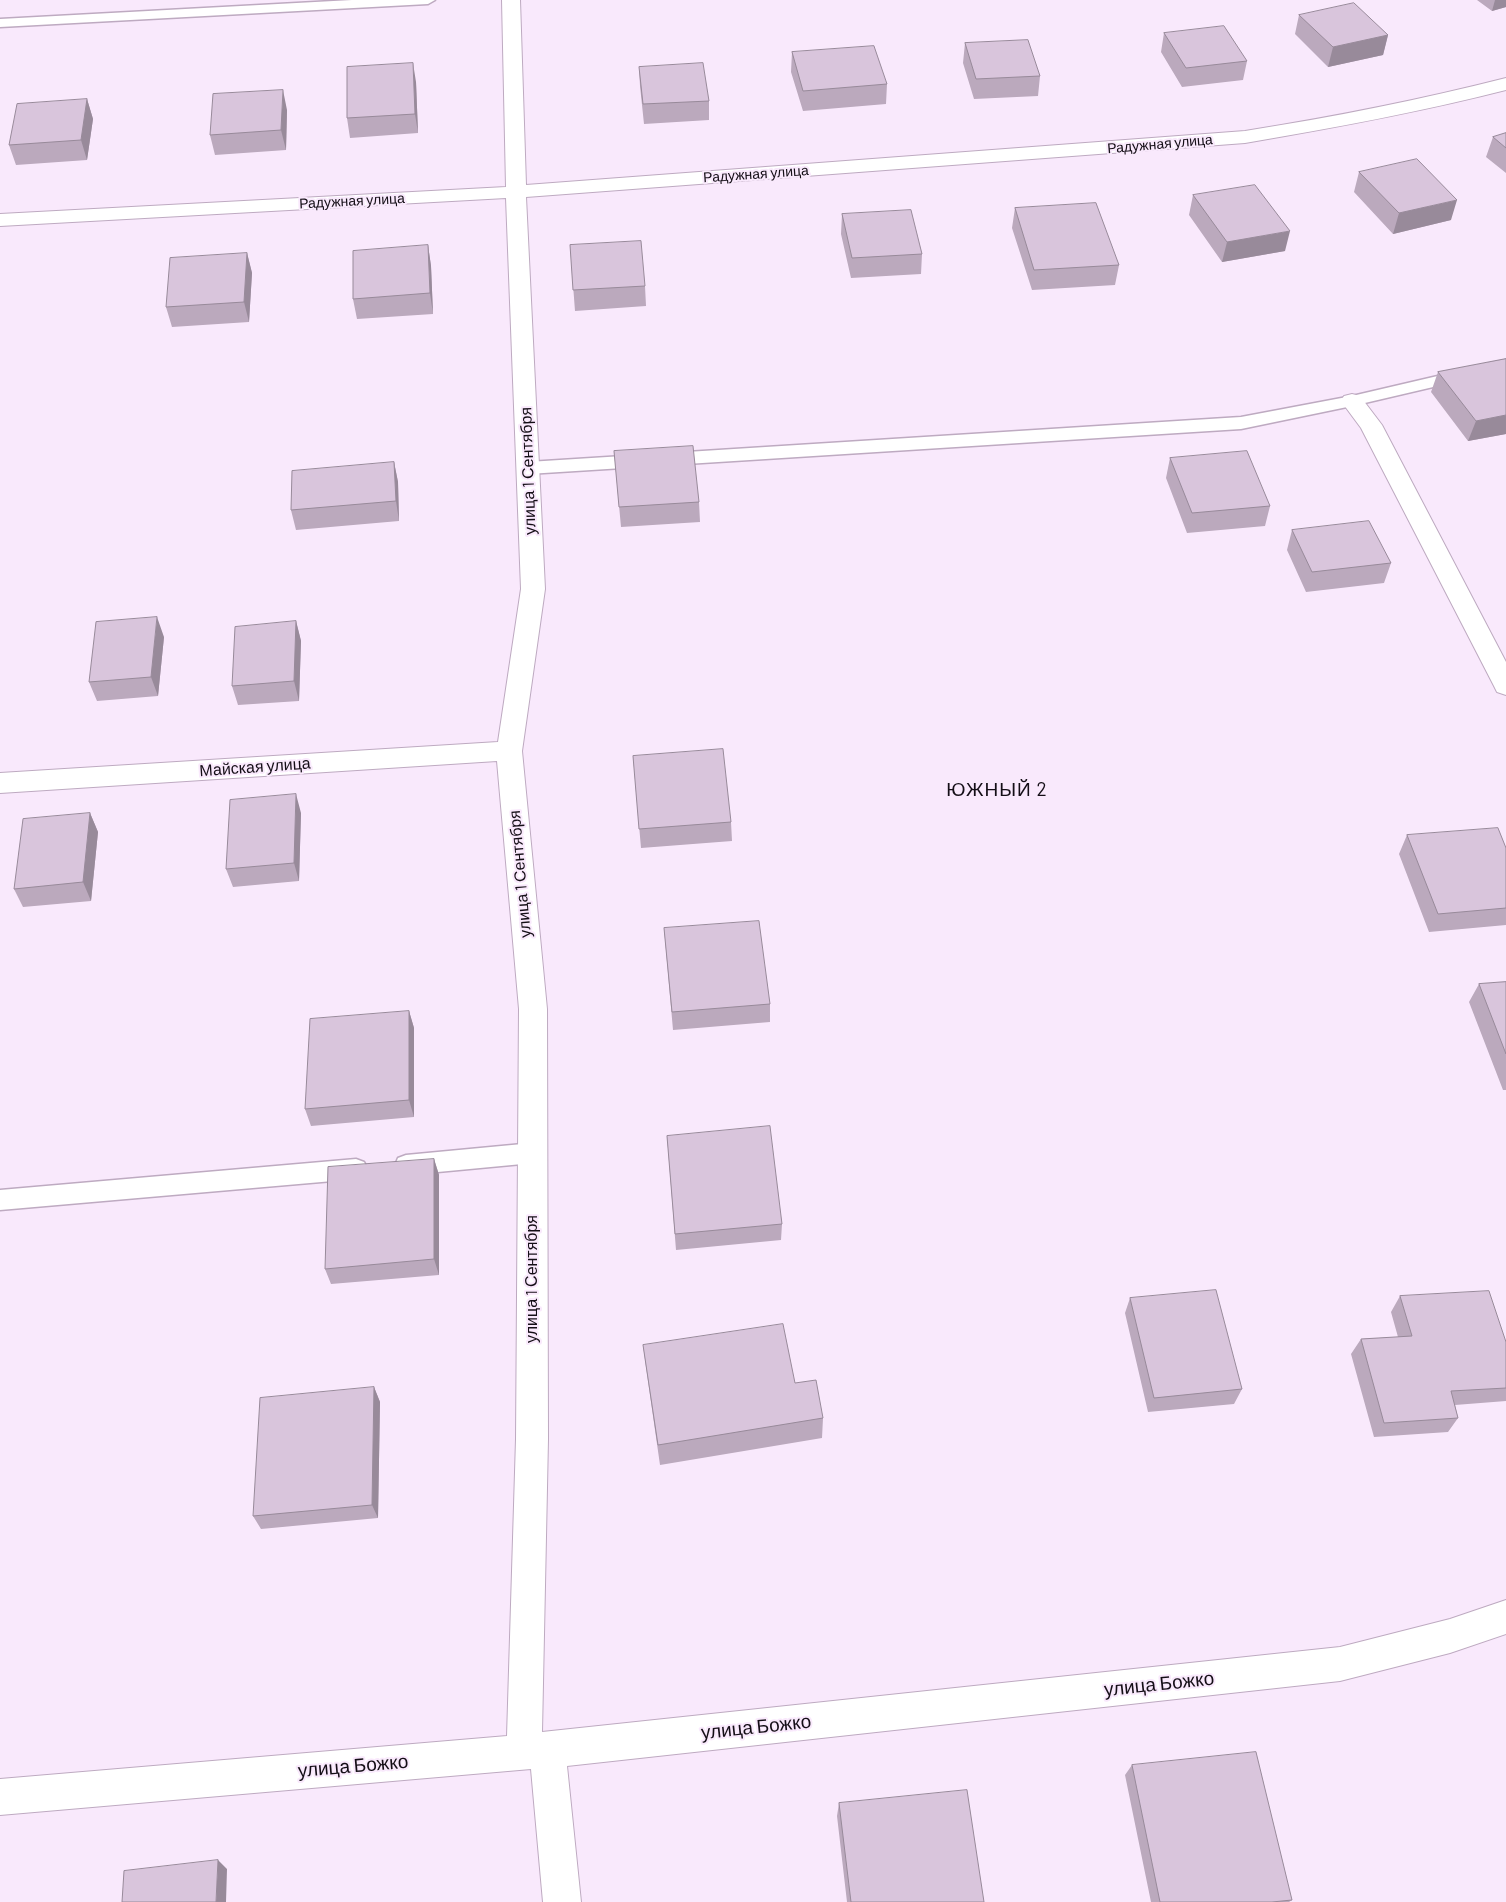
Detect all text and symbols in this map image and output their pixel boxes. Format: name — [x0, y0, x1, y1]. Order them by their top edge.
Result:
street label: Радужная улица — [1107, 131, 1213, 157]
street label: Радужная улица — [703, 162, 809, 186]
street label: Радужная улица — [299, 190, 405, 212]
street label: улица 1 Сентября — [516, 407, 540, 535]
street label: Майская улица — [199, 754, 311, 780]
district label: ЮЖНЫЙ 2 — [945, 779, 1049, 801]
street label: улица 1 Сентября — [505, 810, 535, 938]
street label: улица 1 Сентября — [522, 1215, 542, 1343]
street label: улица Божко — [1103, 1667, 1215, 1701]
street label: улица Божко — [700, 1710, 812, 1744]
street label: улица Божко — [297, 1750, 409, 1782]

